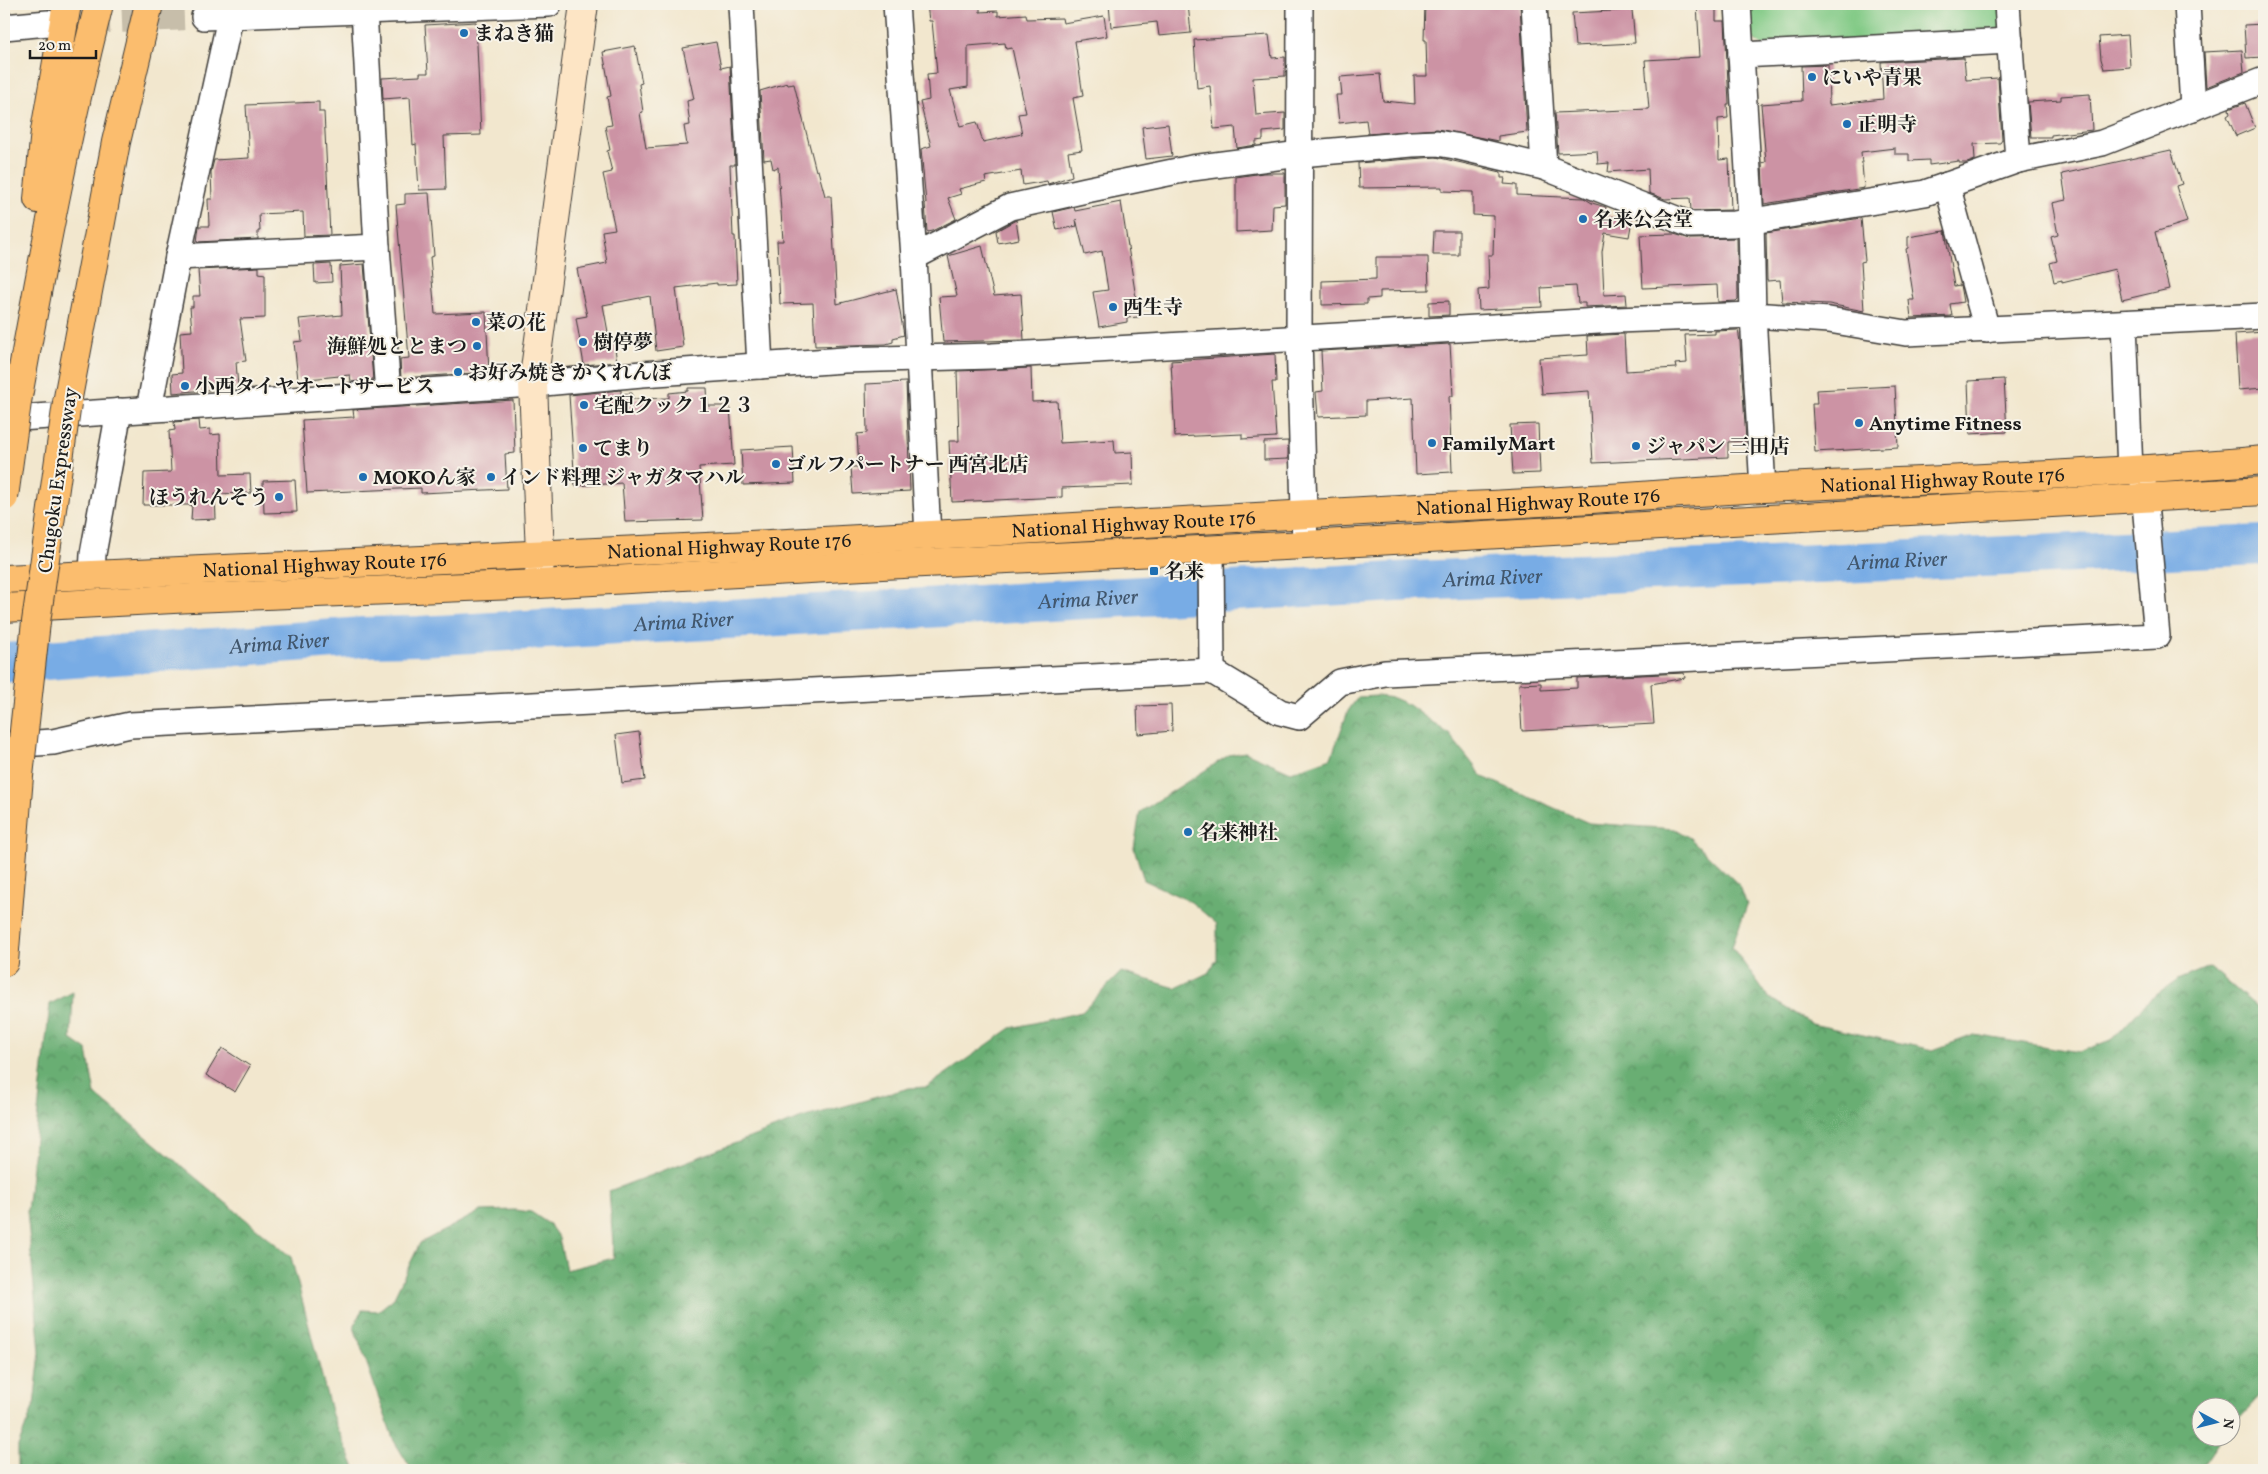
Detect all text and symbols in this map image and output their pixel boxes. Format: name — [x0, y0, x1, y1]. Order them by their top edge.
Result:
place label: まねき猫 — [474, 21, 554, 49]
marker: まねき猫 — [458, 27, 470, 39]
scale bar — [30, 28, 96, 60]
text: 20 m — [38, 36, 71, 57]
place label: にいや青果 — [1822, 65, 1922, 93]
marker: にいや青果 — [1806, 71, 1818, 83]
place label: 正明寺 — [1857, 112, 1917, 140]
marker: 正明寺 — [1841, 118, 1853, 130]
place label: 名来公会堂 — [1593, 207, 1693, 235]
marker: 名来公会堂 — [1577, 213, 1589, 225]
place label: 西生寺 — [1123, 295, 1183, 323]
marker: 西生寺 — [1107, 301, 1119, 313]
place label: 菜の花 — [486, 310, 546, 338]
marker: 菜の花 — [470, 316, 482, 328]
place label: 樹停夢 — [593, 330, 653, 358]
place label: 海鮮処ととまつ — [327, 334, 467, 362]
marker: 樹停夢 — [577, 336, 589, 348]
marker: 海鮮処ととまつ — [471, 340, 483, 352]
place label: お好み焼き かくれんぼ — [468, 360, 672, 388]
marker: お好み焼き かくれんぼ — [452, 366, 464, 378]
place label: 小西タイヤオートサービス — [195, 374, 435, 402]
marker: 小西タイヤオートサービス — [179, 380, 191, 392]
street label: Chugoku Expressway — [32, 385, 86, 575]
place label: 宅配クック１２３ — [594, 393, 754, 421]
marker: 宅配クック１２３ — [578, 399, 590, 411]
place label: Anytime Fitness — [1869, 411, 2022, 439]
marker: Anytime Fitness — [1853, 417, 1865, 429]
place label: FamilyMart — [1442, 431, 1556, 459]
place label: ジャパン 三田店 — [1646, 434, 1790, 462]
place label: てまり — [593, 436, 653, 464]
marker: FamilyMart — [1426, 437, 1438, 449]
marker: ジャパン 三田店 — [1630, 440, 1642, 452]
marker: てまり — [577, 442, 589, 454]
place label: ゴルフパートナー 西宮北店 — [786, 452, 1028, 480]
marker: ゴルフパートナー 西宮北店 — [770, 458, 782, 470]
street label: National Highway Route 176 — [1820, 462, 2066, 501]
place label: MOKOん家 — [373, 465, 476, 493]
place label: インド料理 ジャガタマハル — [501, 465, 744, 493]
marker: MOKOん家 — [357, 471, 369, 483]
marker: インド料理 ジャガタマハル — [485, 471, 497, 483]
street label: National Highway Route 176 — [1415, 483, 1661, 524]
place label: ほうれんそう — [149, 485, 269, 513]
marker: ほうれんそう — [273, 491, 285, 503]
street label: National Highway Route 176 — [1011, 505, 1257, 546]
street label: National Highway Route 176 — [606, 527, 852, 568]
water label: Arima River — [1845, 545, 1948, 579]
street label: National Highway Route 176 — [202, 547, 448, 586]
place label: 名来 — [1164, 559, 1204, 587]
water label: Arima River — [1441, 563, 1543, 596]
marker: 名来 — [1148, 565, 1160, 577]
water label: Arima River — [1036, 583, 1139, 618]
water label: Arima River — [632, 606, 735, 640]
water label: Arima River — [227, 626, 331, 663]
place label: 名来神社 — [1198, 820, 1278, 848]
marker: 名来神社 — [1182, 826, 1194, 838]
north arrow — [2190, 1396, 2240, 1446]
text: N — [2217, 1417, 2237, 1430]

